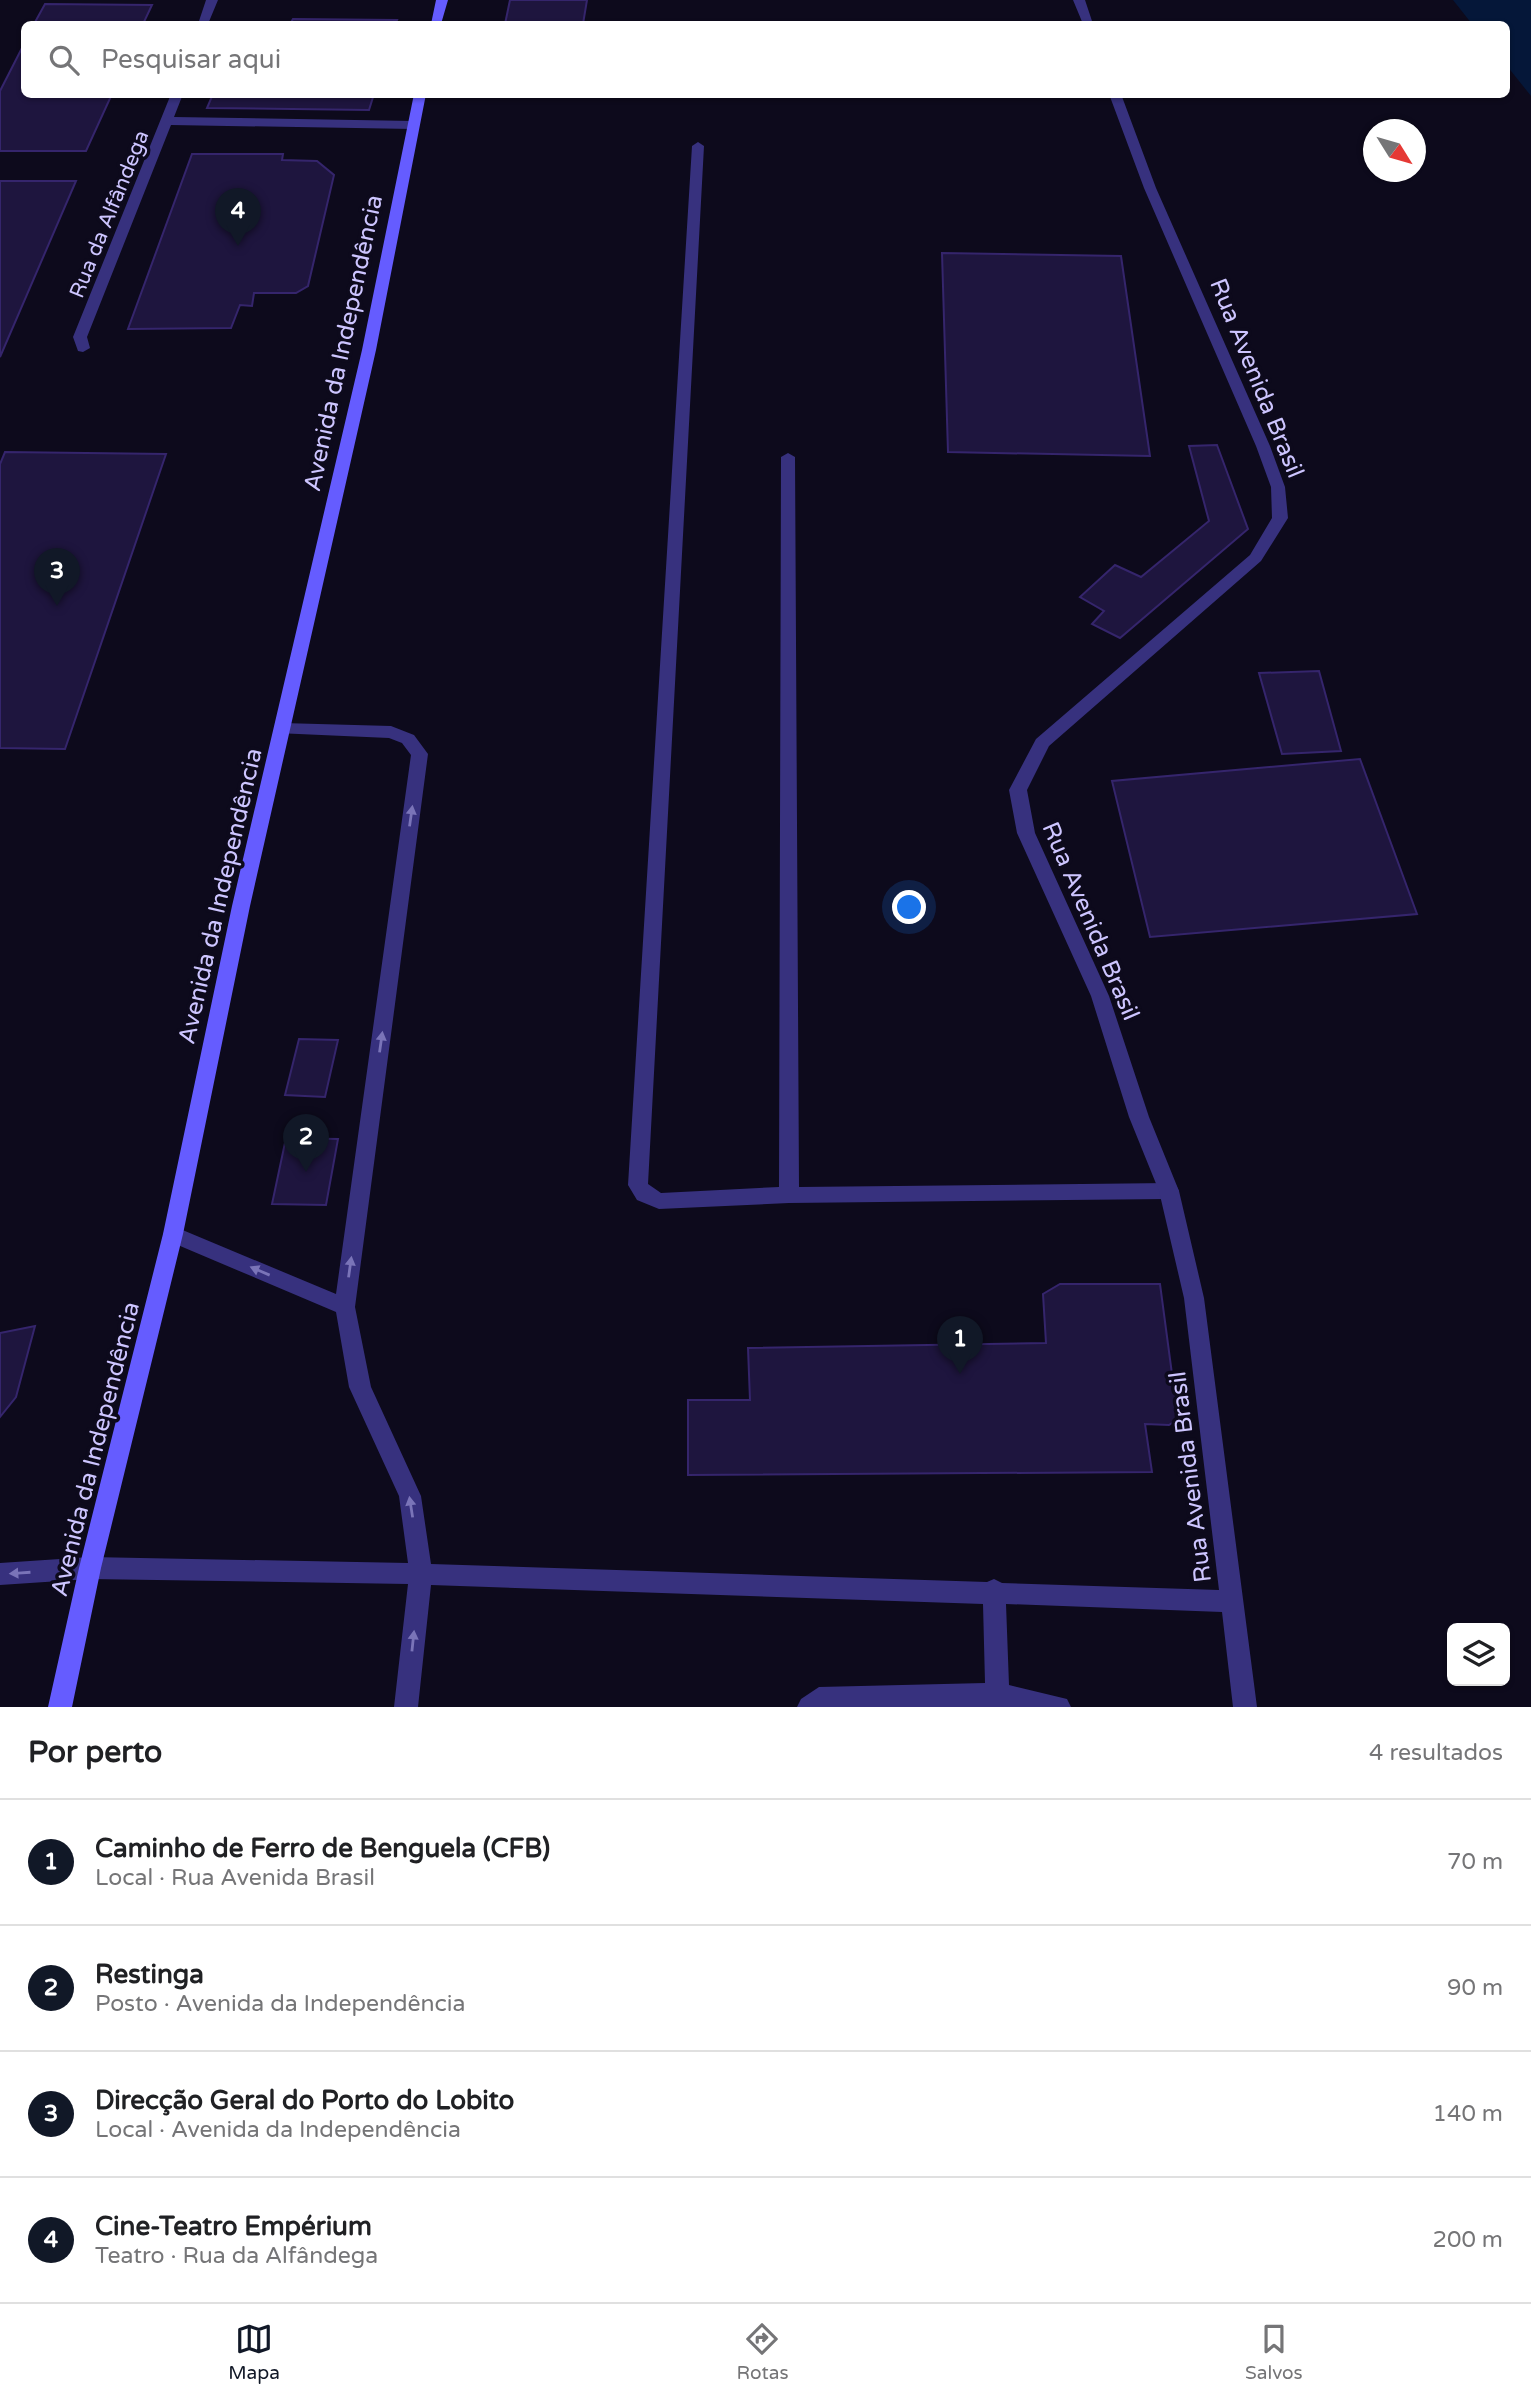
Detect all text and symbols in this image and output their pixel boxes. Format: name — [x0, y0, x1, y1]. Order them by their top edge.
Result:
search box — [21, 21, 1510, 98]
icon: search — [45, 41, 83, 79]
text: Pesquisar aqui — [101, 44, 281, 75]
north arrow — [1363, 119, 1426, 182]
street label: Rua da Alfândega — [64, 127, 155, 302]
pin: 4 — [215, 188, 261, 246]
street label: Avenida da Independência — [298, 192, 389, 494]
street label: Rua Avenida Brasil — [1203, 274, 1310, 482]
pin: 3 — [34, 548, 80, 606]
street label: Avenida da Independência — [172, 746, 269, 1047]
one-way arrow — [406, 805, 417, 827]
street label: Rua Avenida Brasil — [1036, 818, 1145, 1025]
your location — [892, 890, 926, 924]
one-way arrow — [375, 1031, 386, 1053]
pin: 2 — [283, 1114, 329, 1172]
one-way arrow — [345, 1256, 356, 1278]
one-way arrow — [249, 1265, 270, 1276]
street label: Avenida da Independência — [45, 1299, 146, 1599]
pin: 1 — [937, 1316, 983, 1374]
street label: Rua Avenida Brasil — [1163, 1370, 1218, 1584]
one-way arrow — [405, 1496, 416, 1518]
one-way arrow — [9, 1568, 31, 1579]
map controls — [1447, 1623, 1510, 1686]
button: layers — [1447, 1623, 1510, 1686]
one-way arrow — [408, 1629, 419, 1651]
text: Por perto — [28, 1734, 162, 1771]
text: 4 resultados — [1369, 1739, 1503, 1767]
text: Caminho de Ferro de Benguela (CFB) — [95, 1833, 550, 1864]
text: 1 — [44, 1848, 58, 1876]
text: 70 m — [1447, 1848, 1503, 1876]
text: Local · Rua Avenida Brasil — [95, 1864, 375, 1892]
text: Restinga — [95, 1959, 204, 1990]
text: 2 — [44, 1974, 58, 2002]
text: 90 m — [1447, 1974, 1503, 2002]
text: Posto · Avenida da Independência — [95, 1990, 465, 2018]
text: Direcção Geral do Porto do Lobito — [95, 2085, 514, 2116]
text: 3 — [44, 2100, 58, 2128]
text: 140 m — [1433, 2100, 1503, 2128]
text: Local · Avenida da Independência — [95, 2116, 461, 2144]
text: Cine-Teatro Empérium — [95, 2211, 372, 2242]
text: 4 — [44, 2226, 58, 2254]
text: 200 m — [1433, 2226, 1503, 2254]
text: Teatro · Rua da Alfândega — [95, 2242, 378, 2270]
tab: Mapa — [228, 2320, 280, 2384]
tab: Rotas — [736, 2320, 789, 2384]
tab: Salvos — [1245, 2320, 1303, 2384]

